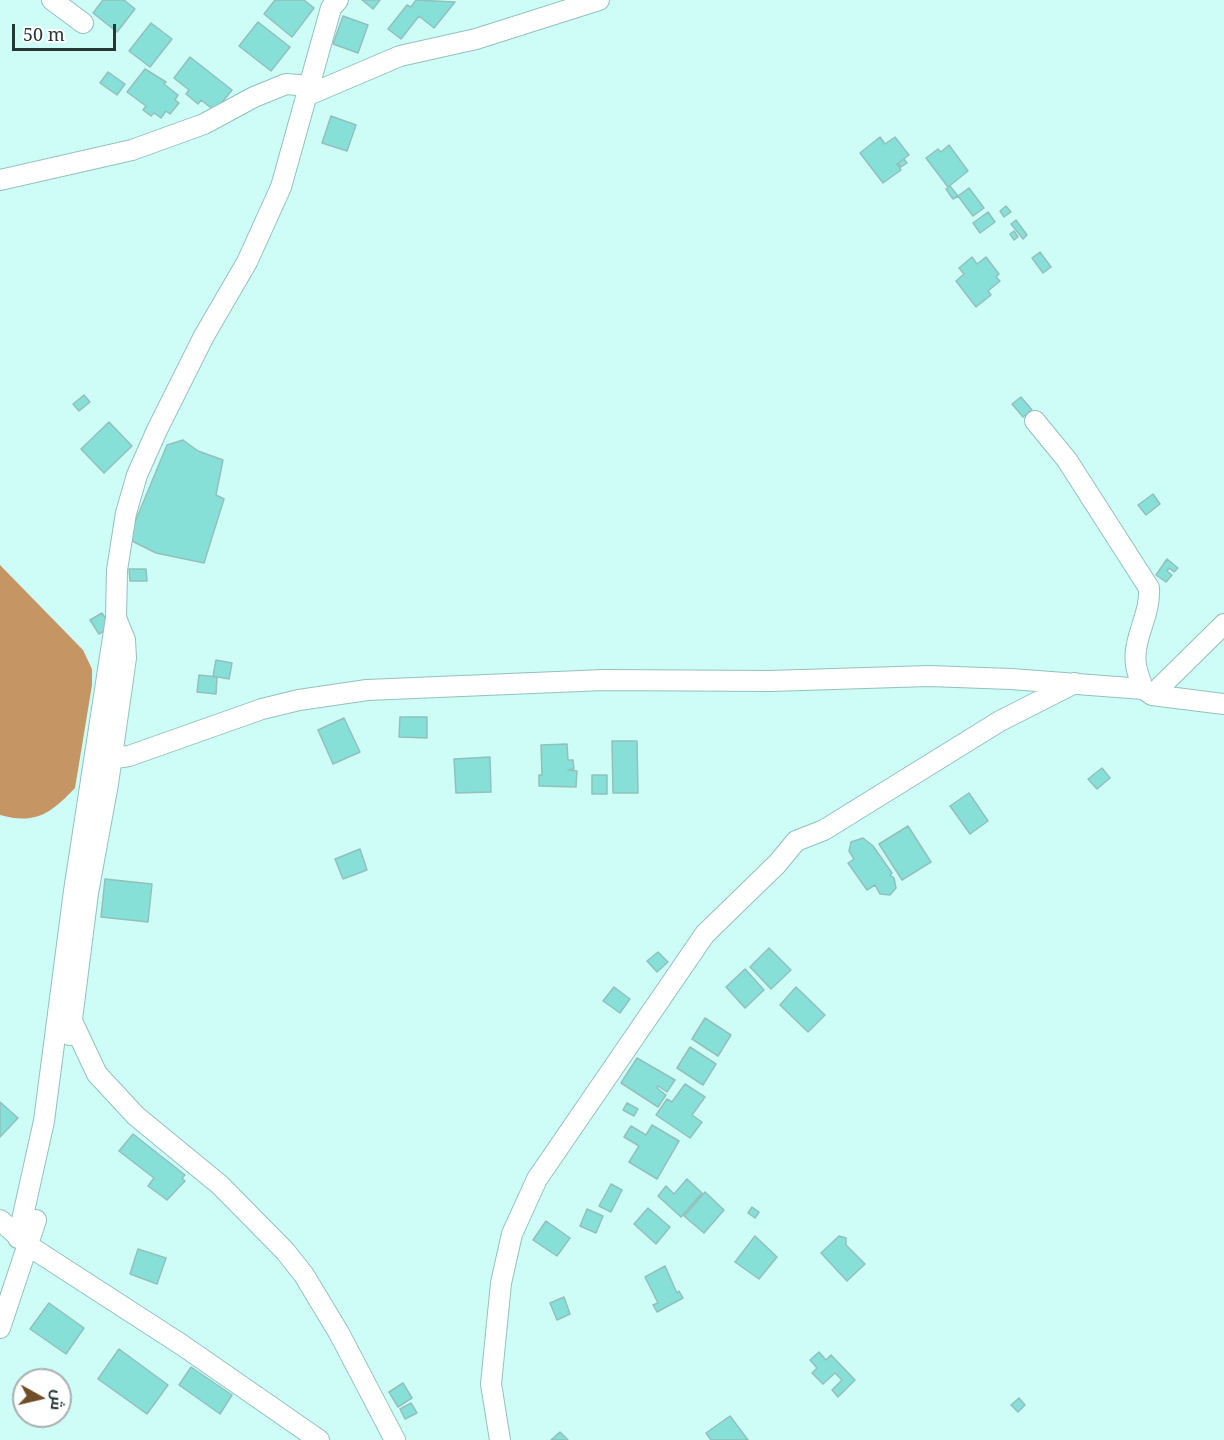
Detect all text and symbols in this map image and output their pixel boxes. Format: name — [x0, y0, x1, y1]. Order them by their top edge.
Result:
scale bar — [15, 12, 118, 50]
text: 50 m — [23, 22, 65, 46]
north arrow — [12, 1368, 72, 1428]
text: ش — [46, 1389, 70, 1412]

